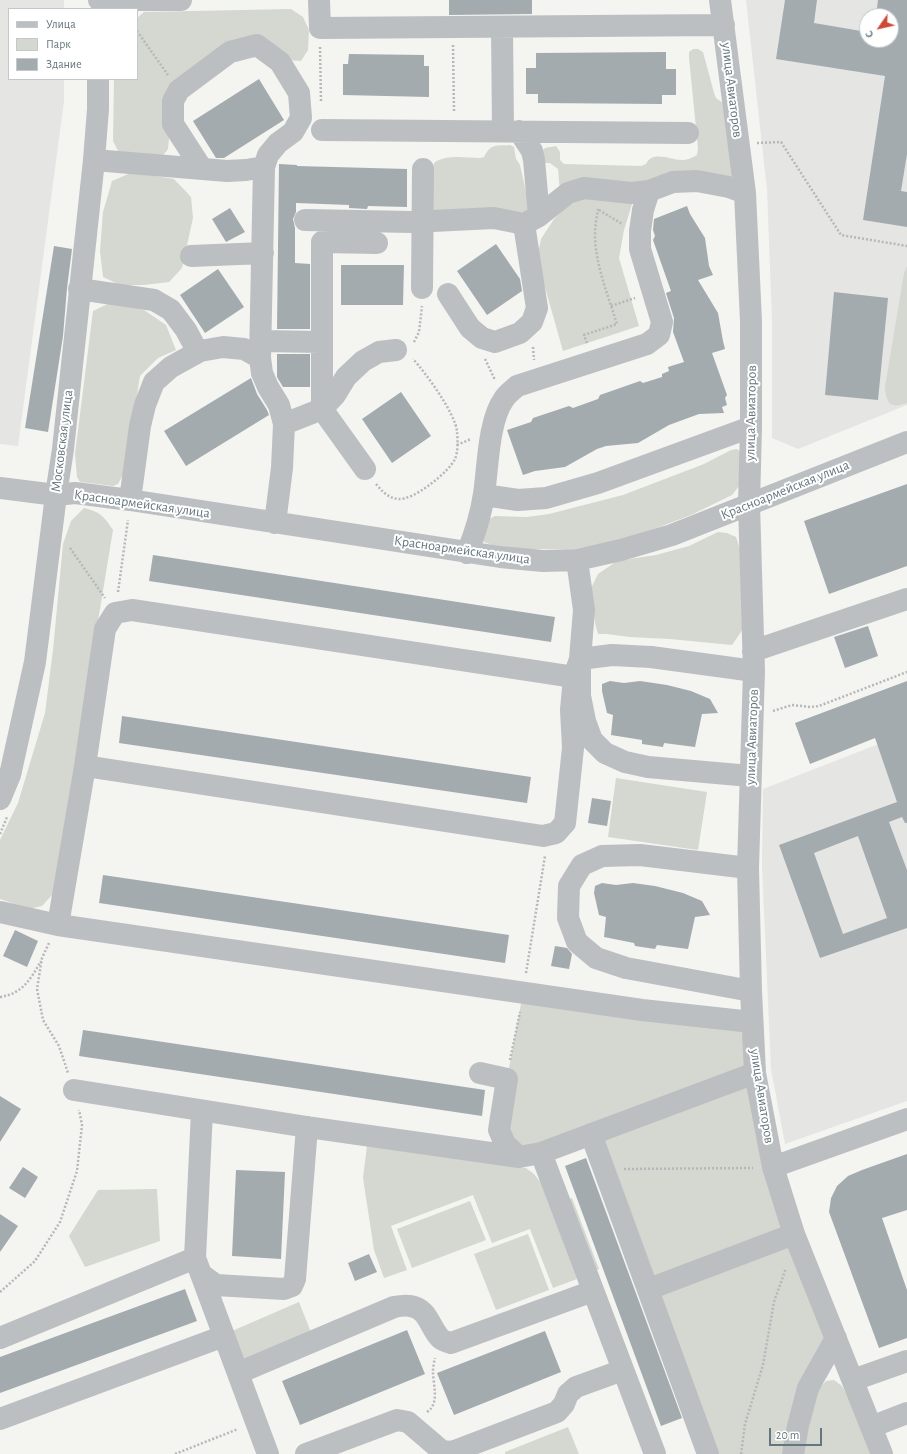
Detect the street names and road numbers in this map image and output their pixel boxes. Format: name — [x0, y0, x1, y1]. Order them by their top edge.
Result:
street label: улица Авиаторов — [718, 42, 746, 138]
street label: улица Авиаторов — [742, 365, 760, 461]
street label: Московская улица — [47, 389, 77, 493]
street label: Красноармейская улица — [718, 457, 852, 523]
street label: Красноармейская улица — [73, 486, 211, 522]
street label: Красноармейская улица — [393, 532, 531, 568]
street label: улица Авиаторов — [742, 689, 762, 785]
street label: улица Авиаторов — [746, 1047, 778, 1145]

